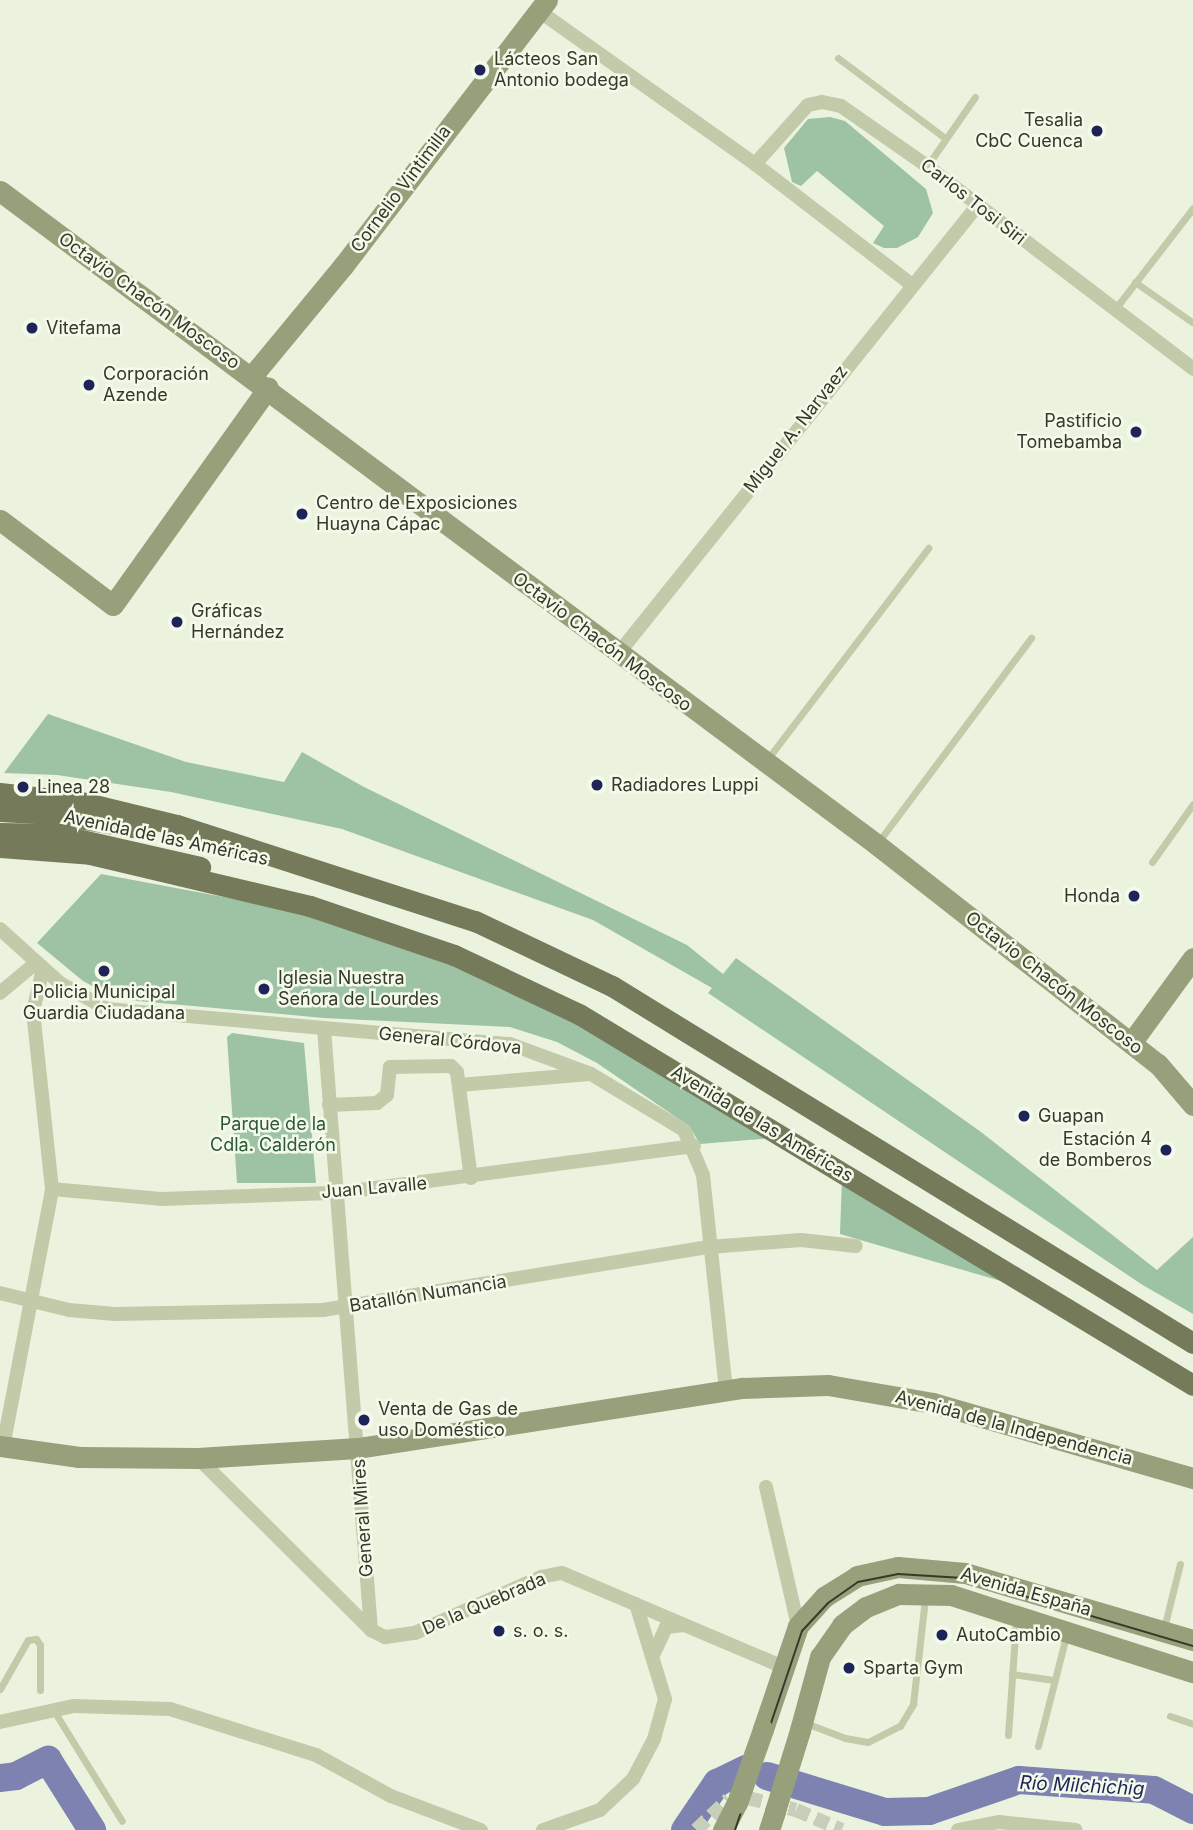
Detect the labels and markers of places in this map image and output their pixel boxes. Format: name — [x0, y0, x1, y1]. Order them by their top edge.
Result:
place label: Lácteos San Antonio bodega — [494, 49, 629, 92]
marker: Lácteos San Antonio bodega — [472, 62, 488, 78]
place label: Tesalia CbC Cuenca — [975, 110, 1083, 152]
marker: Tesalia CbC Cuenca — [1089, 123, 1105, 139]
place label: Vitefama — [46, 317, 121, 339]
marker: Vitefama — [24, 320, 40, 336]
place label: Corporación Azende — [103, 364, 209, 406]
marker: Corporación Azende — [81, 377, 97, 393]
place label: Pastificio Tomebamba — [1016, 411, 1122, 453]
marker: Pastificio Tomebamba — [1128, 424, 1144, 440]
place label: Centro de Exposiciones Huayna Cápac — [316, 493, 517, 536]
marker: Centro de Exposiciones Huayna Cápac — [294, 506, 310, 522]
place label: Gráficas Hernández — [191, 601, 284, 644]
marker: Gráficas Hernández — [169, 614, 185, 630]
place label: Radiadores Luppi — [611, 774, 759, 796]
place label: Linea 28 — [37, 776, 110, 798]
marker: Radiadores Luppi — [589, 777, 605, 793]
marker: Linea 28 — [15, 779, 31, 795]
place label: Honda — [1064, 885, 1120, 907]
marker: Honda — [1126, 888, 1142, 904]
marker: Policia Municipal Guardia Ciudadana — [96, 963, 112, 979]
place label: Iglesia Nuestra Señora de Lourdes — [278, 968, 439, 1010]
marker: Iglesia Nuestra Señora de Lourdes — [256, 981, 272, 997]
place label: Policia Municipal Guardia Ciudadana — [23, 982, 185, 1024]
place label: Guapan — [1038, 1105, 1104, 1127]
marker: Guapan — [1016, 1108, 1032, 1124]
place label: Estación 4 de Bomberos — [1039, 1129, 1152, 1172]
marker: Estación 4 de Bomberos — [1158, 1142, 1174, 1158]
place label: Venta de Gas de uso Doméstico — [378, 1399, 518, 1442]
marker: Venta de Gas de uso Doméstico — [356, 1412, 372, 1428]
place label: s. o. s. — [513, 1620, 568, 1642]
marker: s. o. s. — [491, 1623, 507, 1639]
place label: AutoCambio — [956, 1624, 1061, 1646]
marker: AutoCambio — [934, 1627, 950, 1643]
place label: Sparta Gym — [863, 1657, 963, 1679]
marker: Sparta Gym — [841, 1660, 857, 1676]

